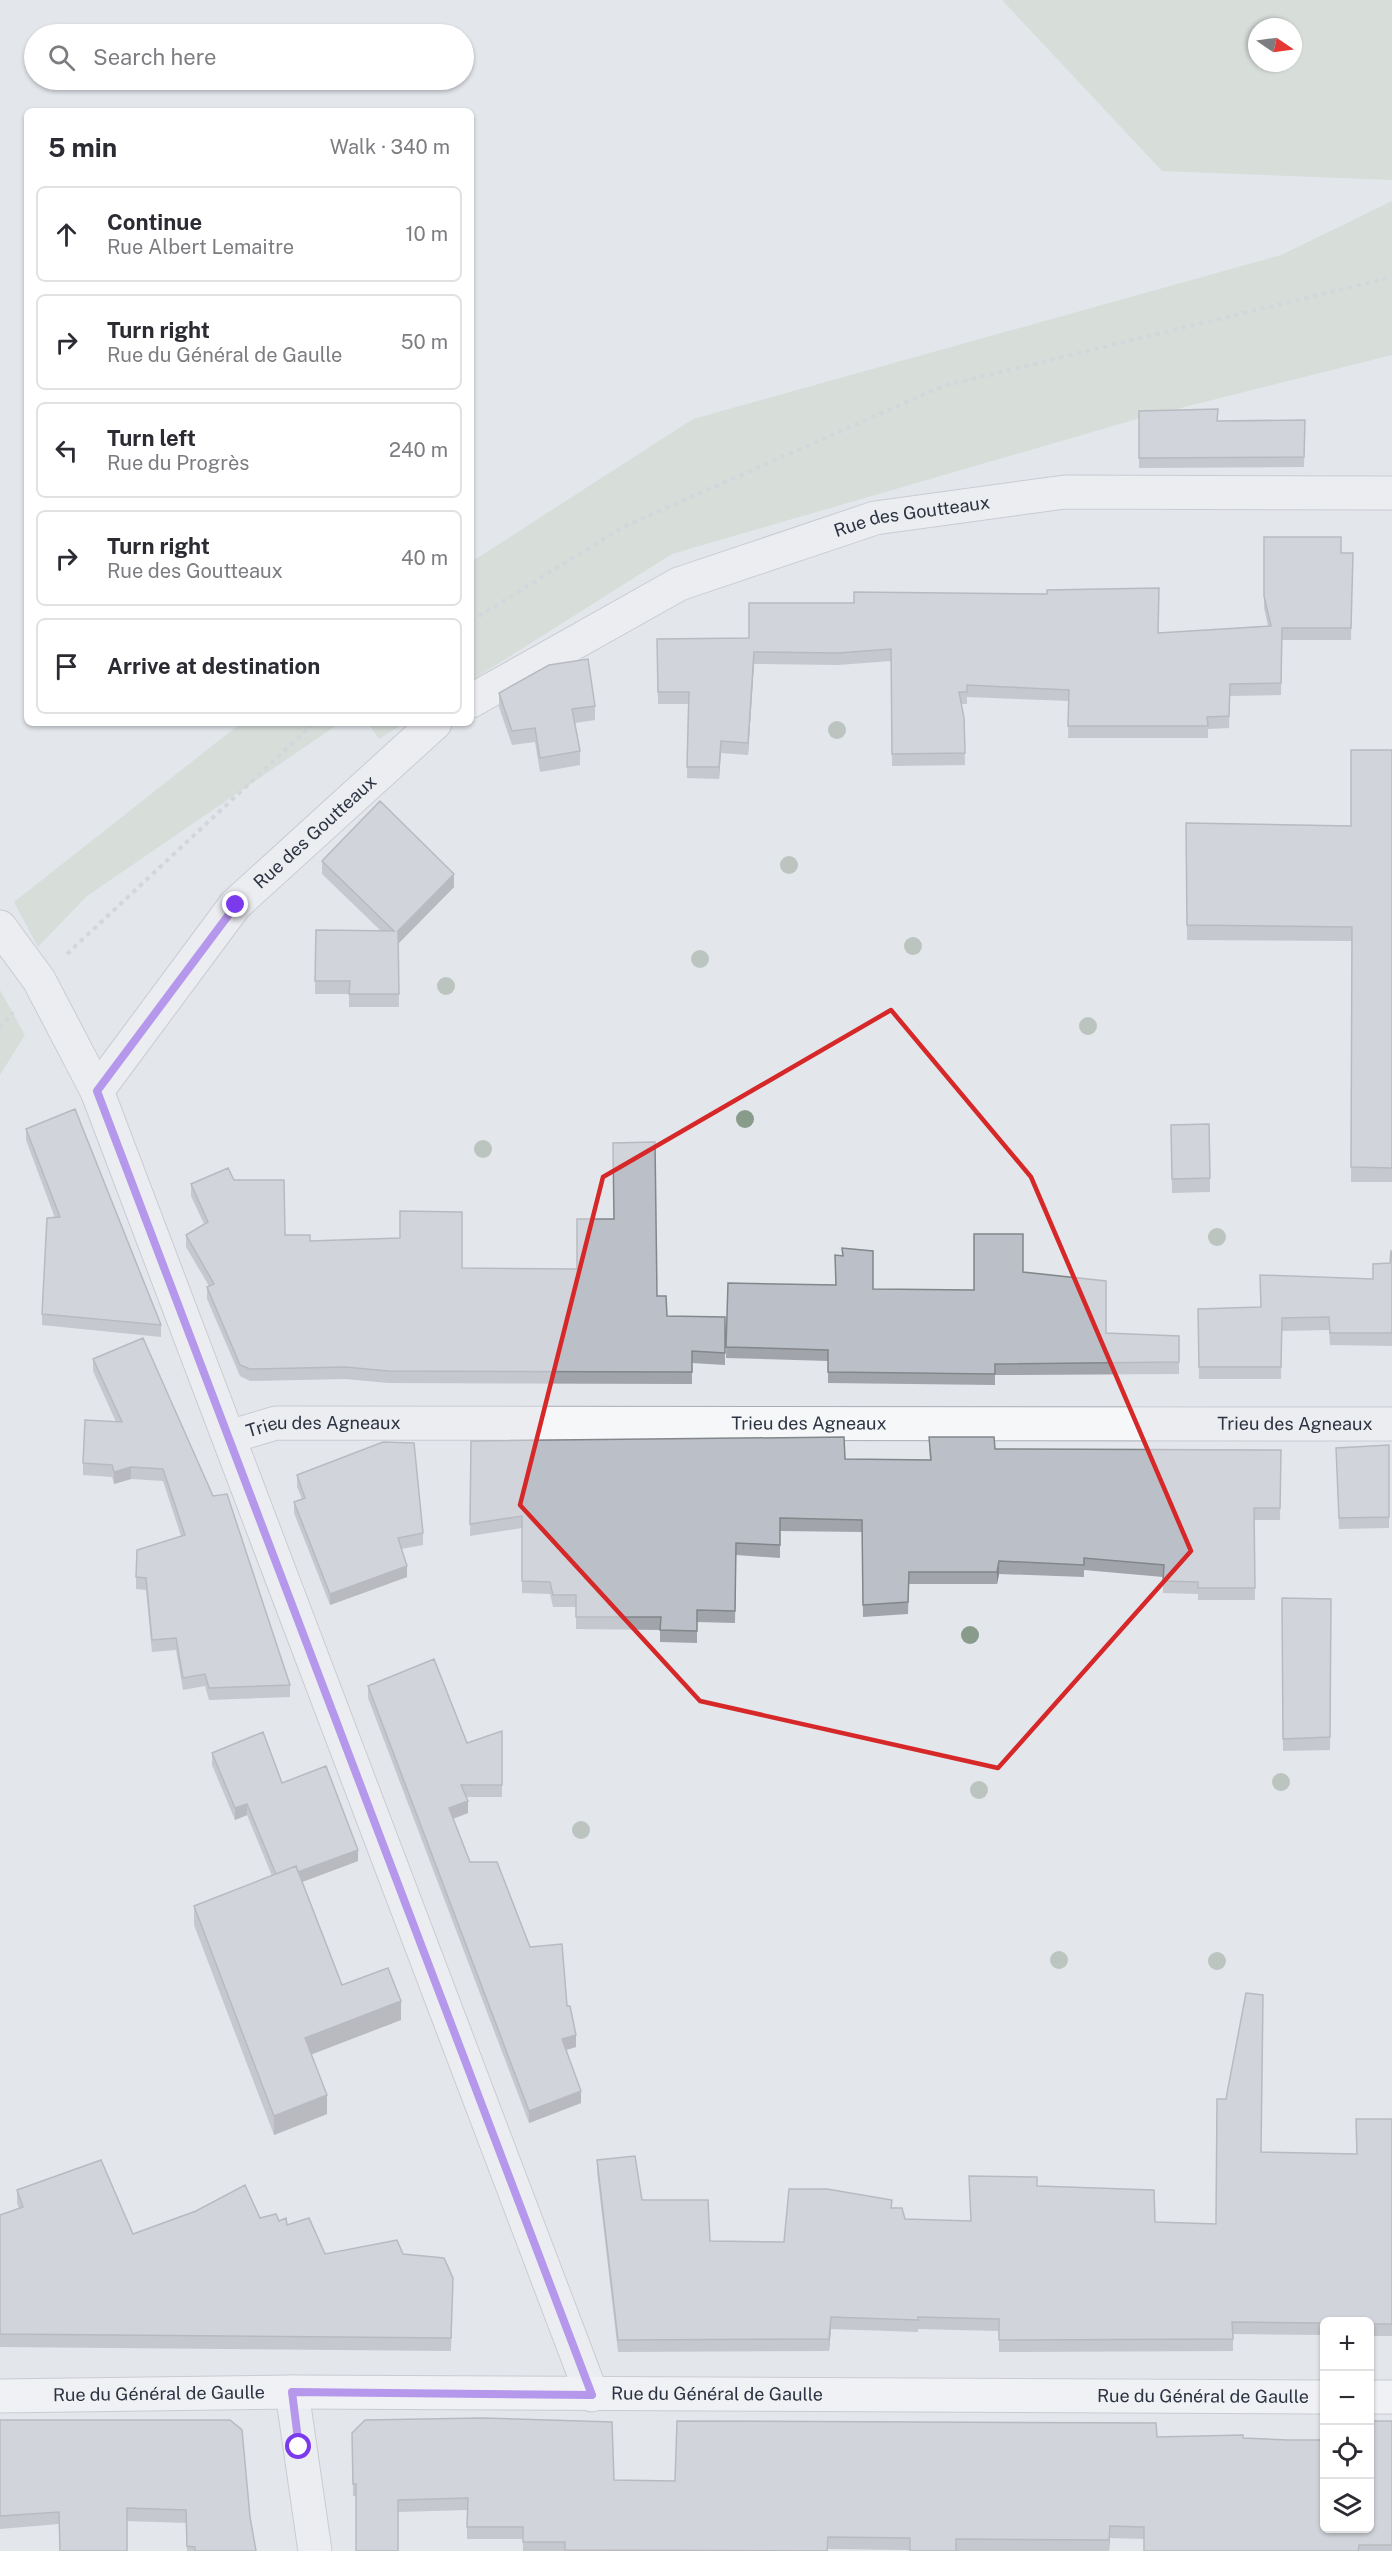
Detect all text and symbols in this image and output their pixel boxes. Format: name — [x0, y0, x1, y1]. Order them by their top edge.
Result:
north arrow — [1248, 18, 1302, 72]
search box — [24, 24, 474, 90]
icon: search — [45, 41, 78, 74]
text: Search here — [93, 44, 217, 70]
text: 5 min — [48, 132, 117, 163]
text: Walk · 340 m — [330, 135, 450, 159]
text: Continue — [107, 209, 202, 235]
icon: ahead — [50, 218, 83, 251]
text: 10 m — [405, 222, 448, 246]
text: Rue Albert Lemaitre — [107, 235, 294, 259]
text: Turn right — [107, 317, 210, 343]
icon: right — [50, 326, 83, 359]
text: 50 m — [401, 330, 448, 354]
text: Rue du Général de Gaulle — [107, 343, 342, 367]
text: Turn left — [107, 425, 196, 451]
icon: left — [50, 434, 83, 467]
text: 240 m — [389, 438, 448, 462]
text: Rue du Progrès — [107, 451, 249, 475]
street label: Rue des Goutteaux — [831, 491, 991, 541]
text: Turn right — [107, 533, 210, 559]
icon: right — [50, 542, 83, 575]
text: 40 m — [401, 546, 448, 570]
text: Rue des Goutteaux — [107, 559, 283, 583]
icon: arrive — [50, 650, 83, 683]
text: Arrive at destination — [107, 653, 320, 679]
street label: Rue des Goutteaux — [249, 771, 380, 893]
route end — [222, 891, 248, 917]
street label: Trieu des Agneaux — [243, 1412, 401, 1441]
street label: Trieu des Agneaux — [731, 1412, 887, 1434]
street label: Trieu des Agneaux — [1217, 1413, 1373, 1434]
map controls — [1320, 2317, 1374, 2533]
button: + — [1320, 2317, 1374, 2371]
button: − — [1320, 2371, 1374, 2425]
street label: Rue du Général de Gaulle — [53, 2381, 265, 2405]
street label: Rue du Général de Gaulle — [611, 2383, 823, 2405]
street label: Rue du Général de Gaulle — [1097, 2385, 1309, 2407]
button: locate — [1320, 2425, 1374, 2479]
route start — [285, 2433, 311, 2459]
button: layers — [1320, 2479, 1374, 2533]

